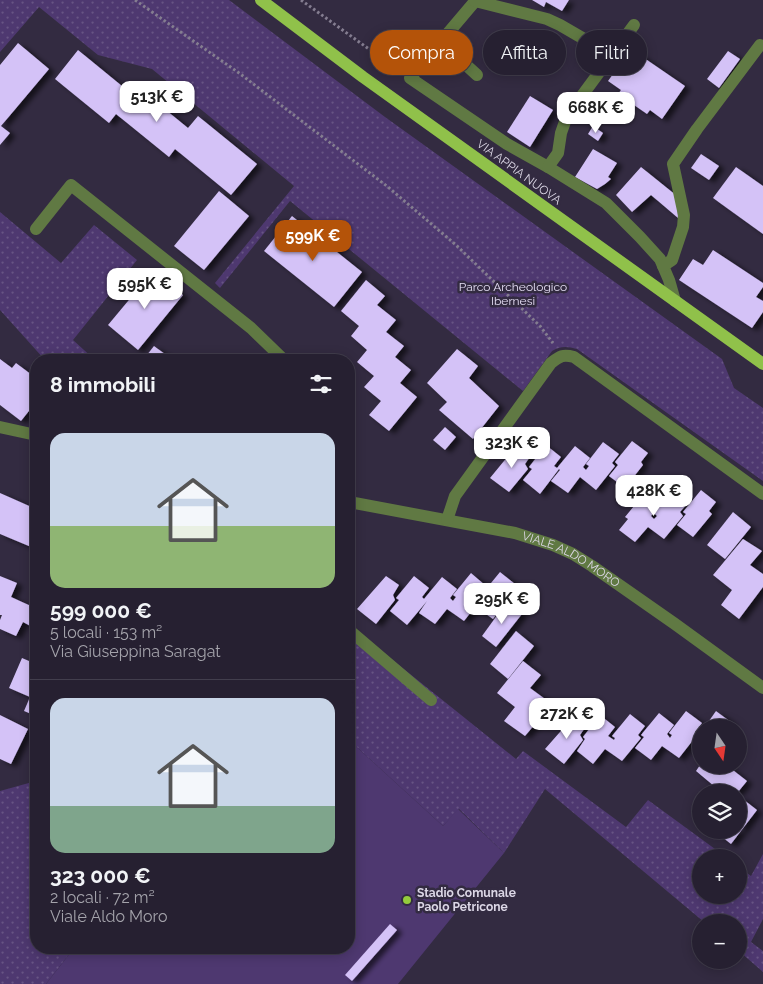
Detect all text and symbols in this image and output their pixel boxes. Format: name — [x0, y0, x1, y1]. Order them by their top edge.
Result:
chip: Compra — [370, 30, 473, 75]
chip: Affitta — [483, 30, 566, 75]
chip: Filtri — [576, 30, 647, 75]
pin: 513K € — [116, 80, 198, 123]
text: 513K € — [131, 87, 183, 106]
pin: 668K € — [555, 92, 637, 134]
text: 668K € — [568, 98, 624, 117]
street label: VIA APPIA NUOVA — [474, 137, 564, 207]
pin: 599K € — [272, 220, 354, 262]
text: 599K € — [286, 226, 340, 245]
pin: 595K € — [104, 268, 186, 310]
text: 595K € — [118, 274, 172, 293]
park label: Parco Archeologico Ibernesi — [459, 280, 567, 308]
icon: filters — [307, 370, 335, 398]
text: 8 immobili — [50, 372, 156, 397]
pin: 323K € — [471, 426, 553, 469]
text: 323K € — [485, 433, 539, 452]
icon: home — [148, 465, 238, 555]
pin: 428K € — [613, 474, 695, 517]
text: 428K € — [627, 481, 681, 500]
street label: VIALE ALDO MORO — [520, 529, 622, 590]
pin: 295K € — [461, 582, 543, 625]
text: 295K € — [475, 589, 529, 608]
text: 599 000 € — [50, 598, 152, 623]
text: 5 locali · 153 m² — [50, 623, 162, 642]
text: Via Giuseppina Saragat — [50, 642, 221, 661]
pin: 272K € — [526, 698, 608, 740]
text: 272K € — [540, 704, 594, 723]
north arrow — [692, 719, 748, 774]
map controls — [692, 719, 747, 969]
icon: home — [148, 731, 238, 821]
button: layers — [692, 784, 747, 839]
button: + — [692, 849, 747, 904]
text: 323 000 € — [50, 863, 151, 888]
place label: Stadio Comunale Paolo Petricone — [417, 886, 516, 914]
text: 2 locali · 72 m² — [50, 888, 155, 907]
marker: Stadio Comunale Paolo Petricone — [401, 894, 413, 906]
text: Viale Aldo Moro — [50, 907, 167, 926]
button: − — [692, 914, 747, 969]

